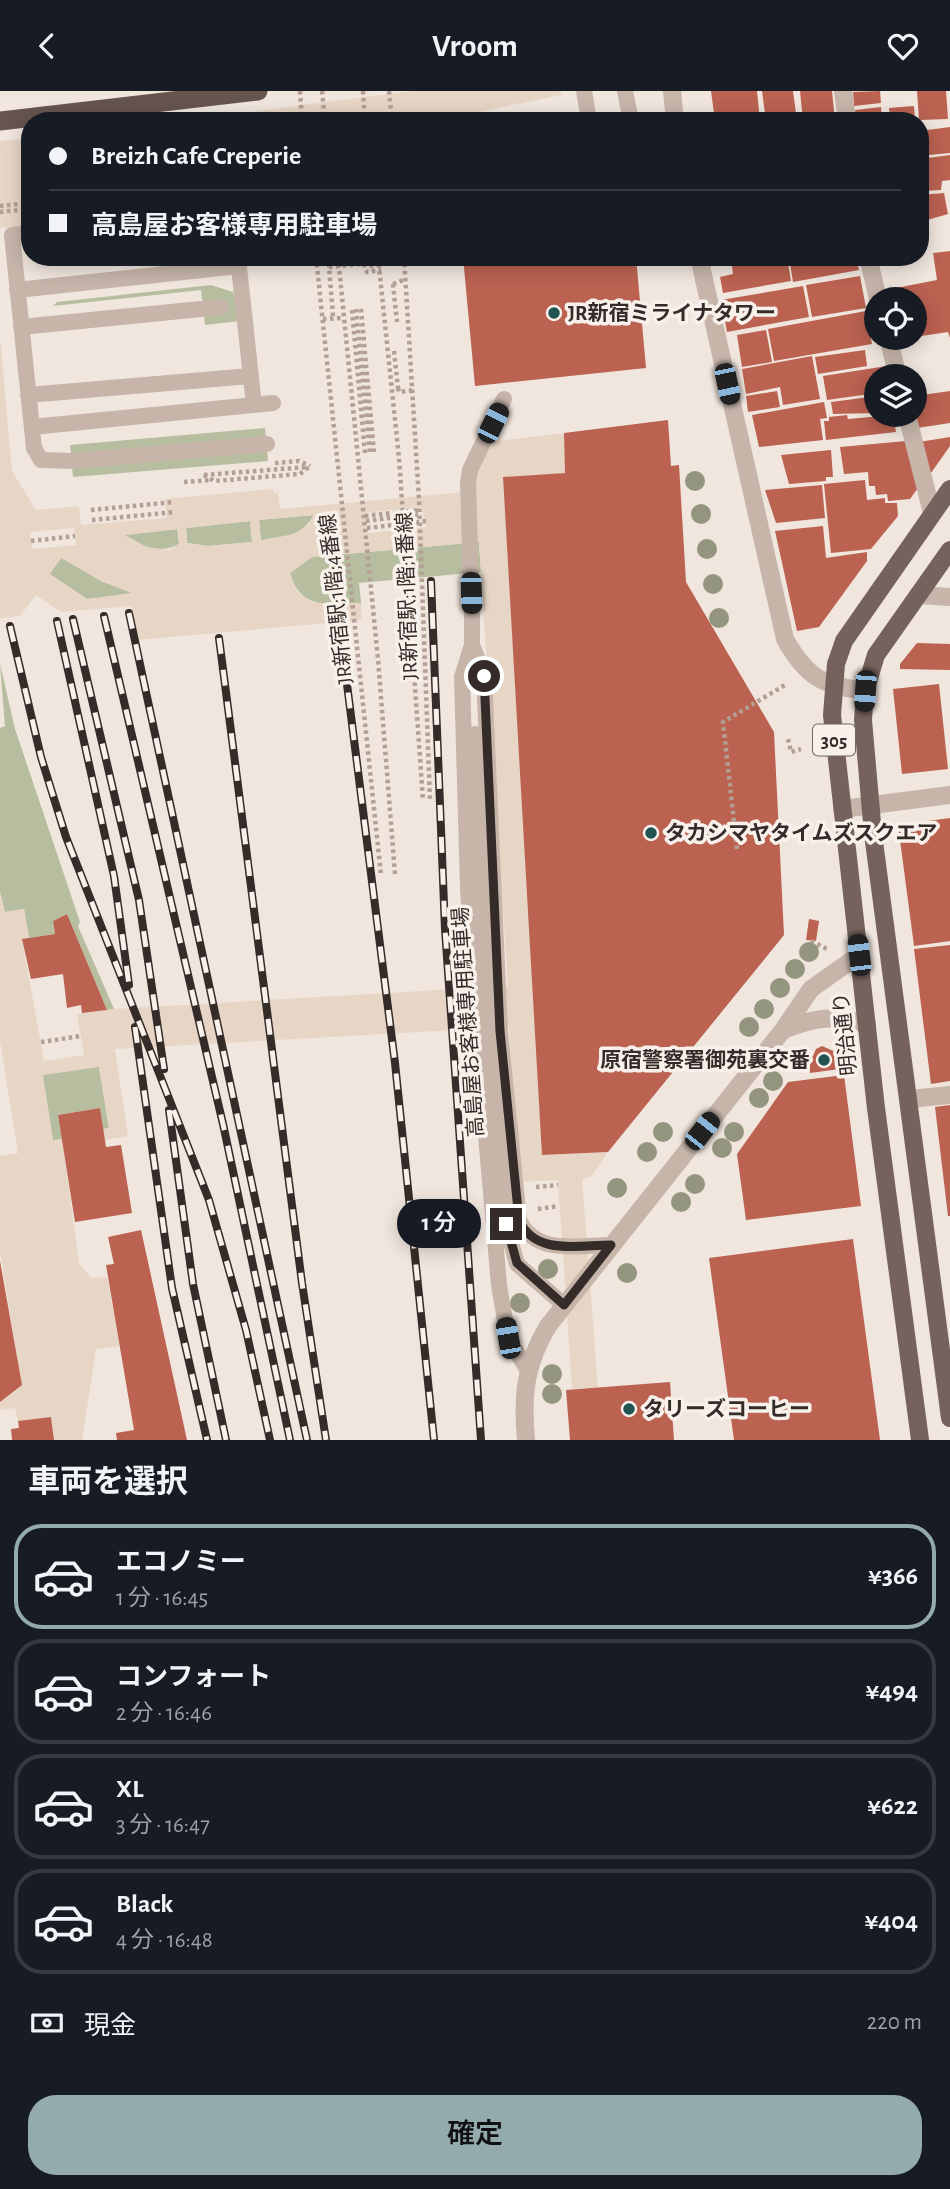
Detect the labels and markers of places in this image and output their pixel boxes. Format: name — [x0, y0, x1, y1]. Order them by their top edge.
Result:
place label: JR新宿ミライナタワー — [568, 302, 776, 324]
marker: JR新宿ミライナタワー — [546, 305, 562, 321]
place label: タカシマヤタイムズスクエア — [665, 821, 938, 844]
marker: タカシマヤタイムズスクエア — [643, 825, 659, 841]
place label: 原宿警察署御苑裏交番 — [600, 1048, 810, 1071]
marker: 原宿警察署御苑裏交番 — [816, 1052, 832, 1068]
place label: タリーズコーヒー — [643, 1397, 810, 1420]
marker: タリーズコーヒー — [621, 1401, 637, 1417]

